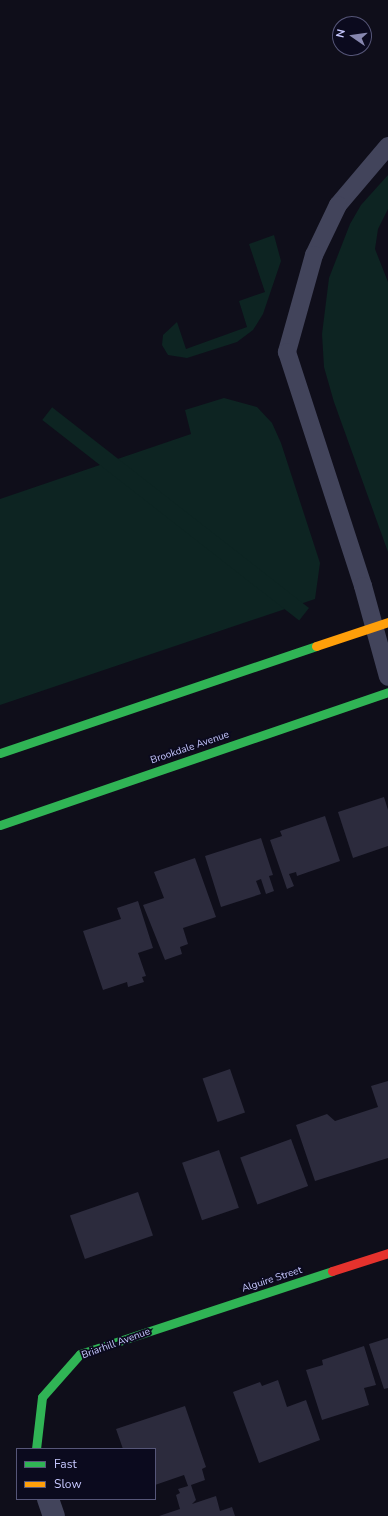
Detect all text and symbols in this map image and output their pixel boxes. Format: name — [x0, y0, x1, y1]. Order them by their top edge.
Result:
north arrow — [332, 16, 372, 56]
text: N — [333, 28, 349, 39]
street label: Brookdale Avenue — [149, 729, 231, 767]
street label: Alguire Street — [240, 1265, 304, 1295]
street label: Briarhill Avenue — [80, 1326, 152, 1362]
legend — [16, 1448, 156, 1500]
text: Fast — [54, 1456, 77, 1472]
text: Slow — [54, 1476, 82, 1492]

